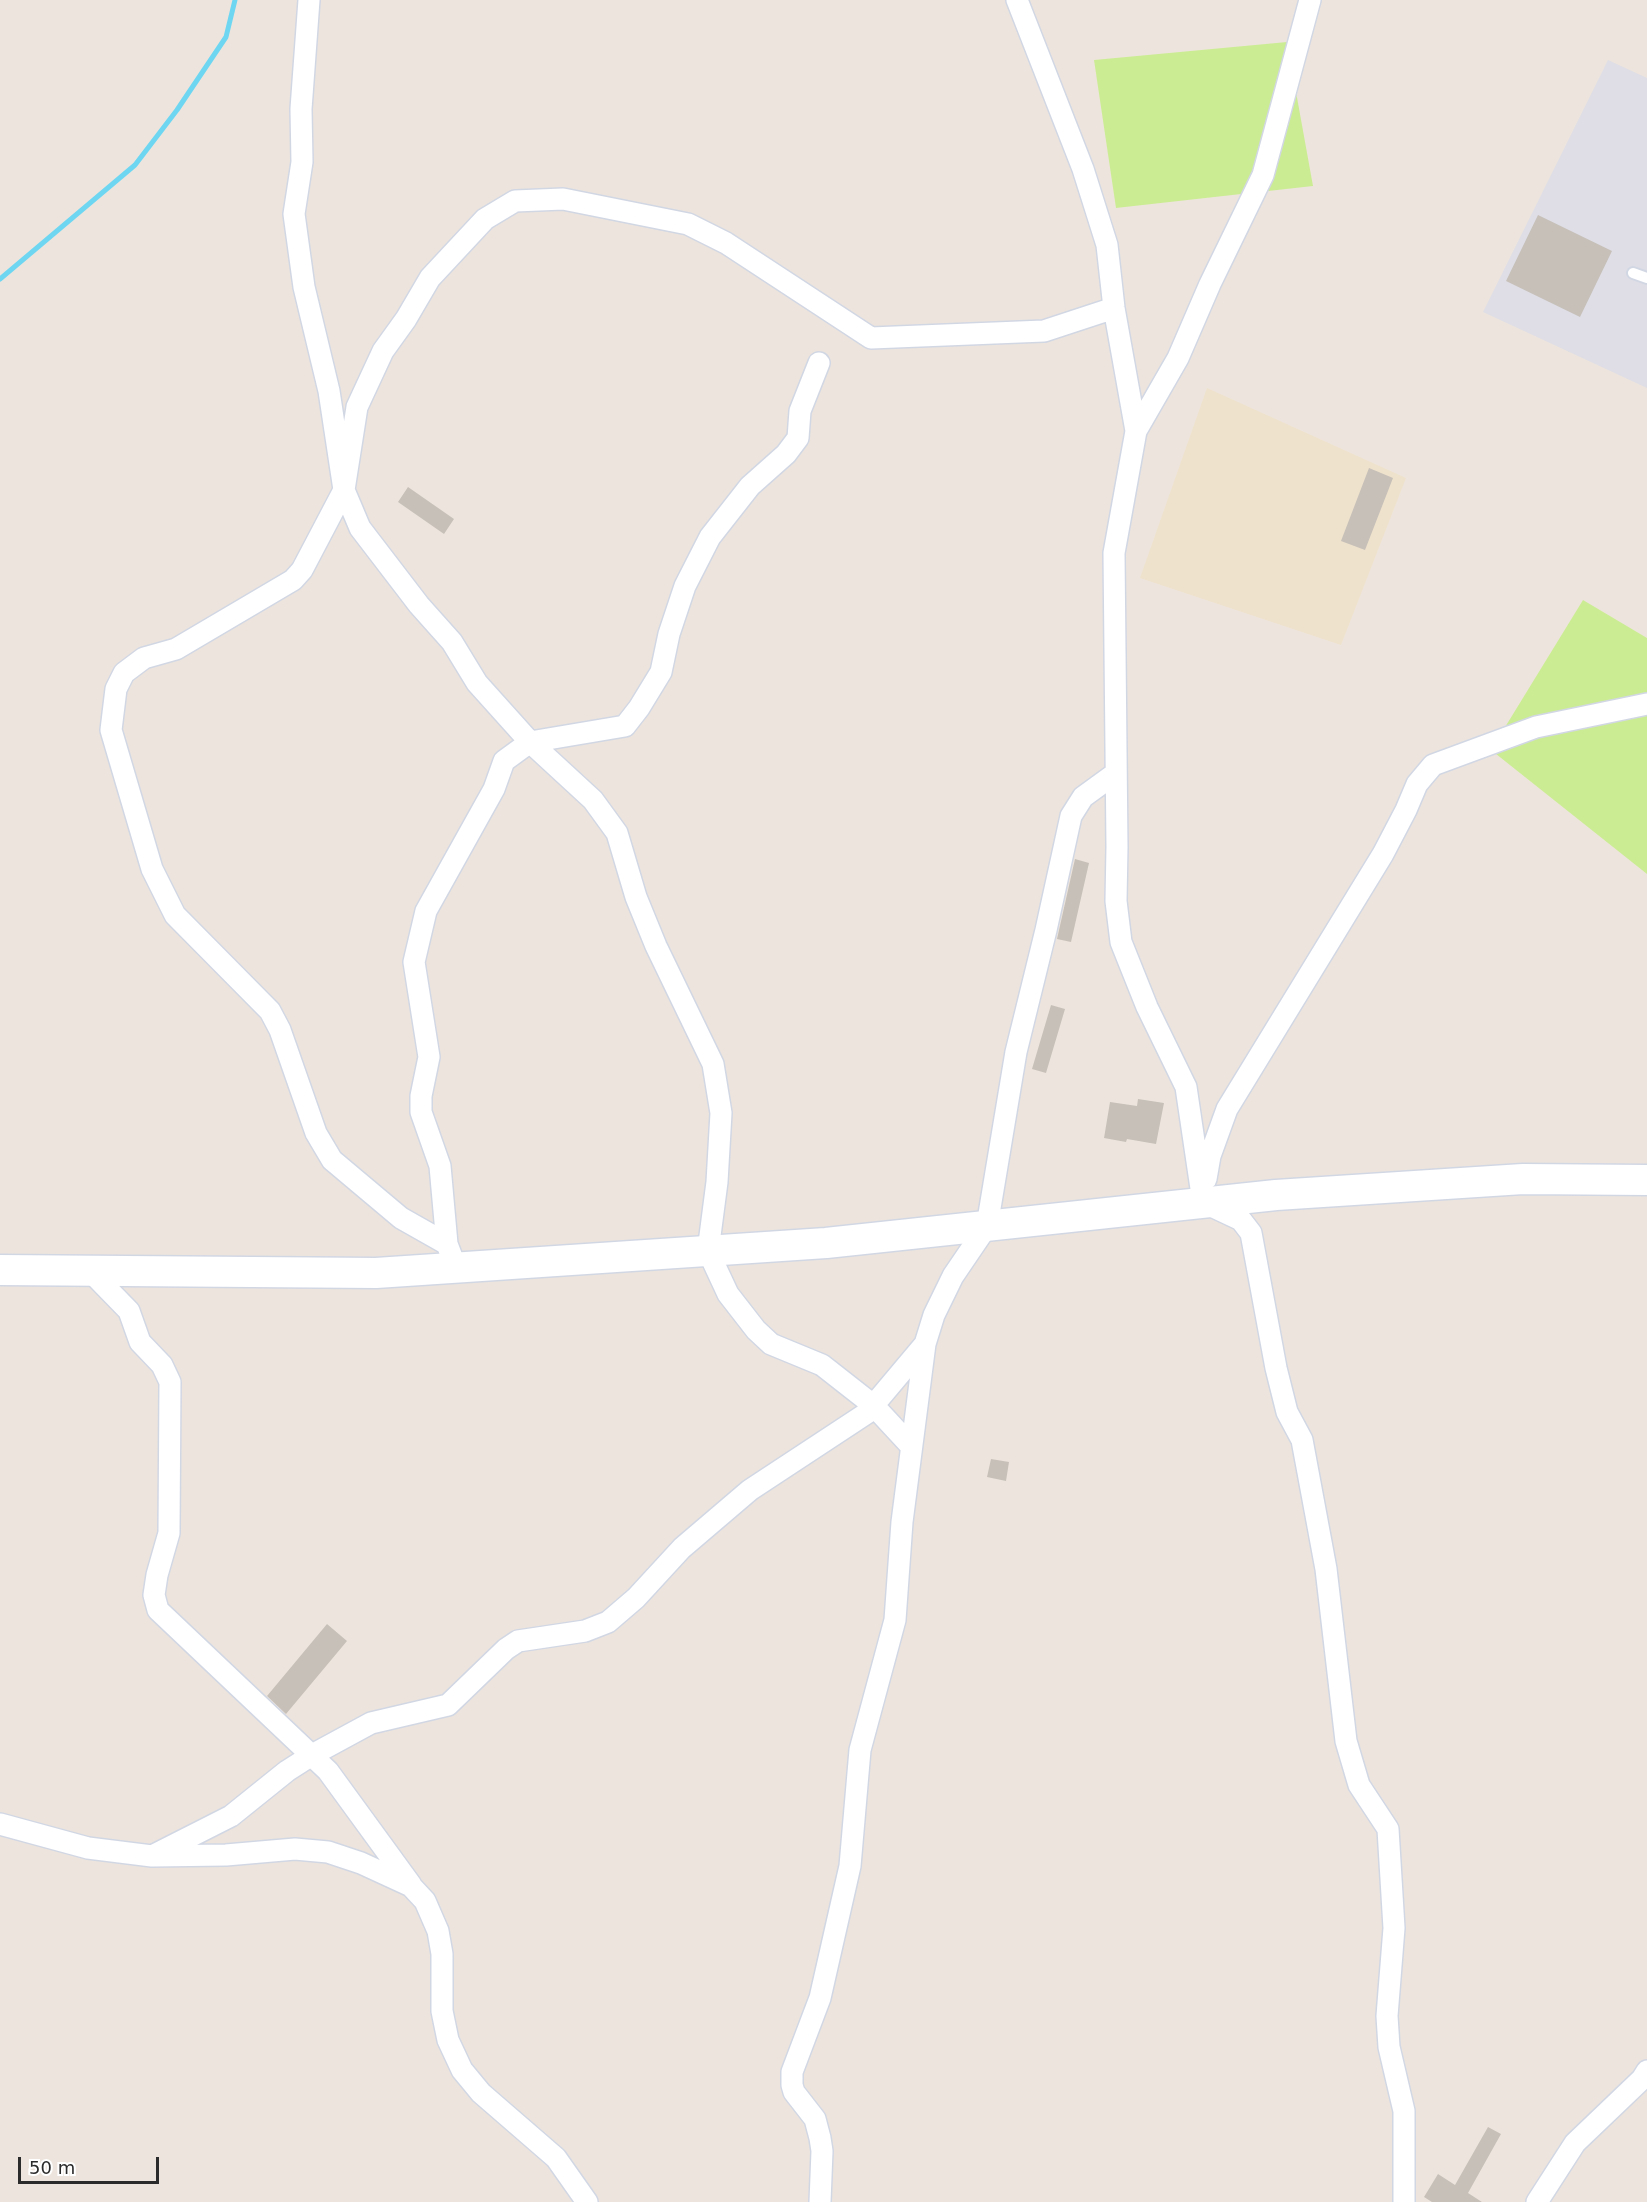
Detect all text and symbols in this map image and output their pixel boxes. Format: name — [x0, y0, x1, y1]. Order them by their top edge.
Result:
scale bar — [21, 2145, 162, 2183]
text: 50 m — [29, 2157, 75, 2178]

